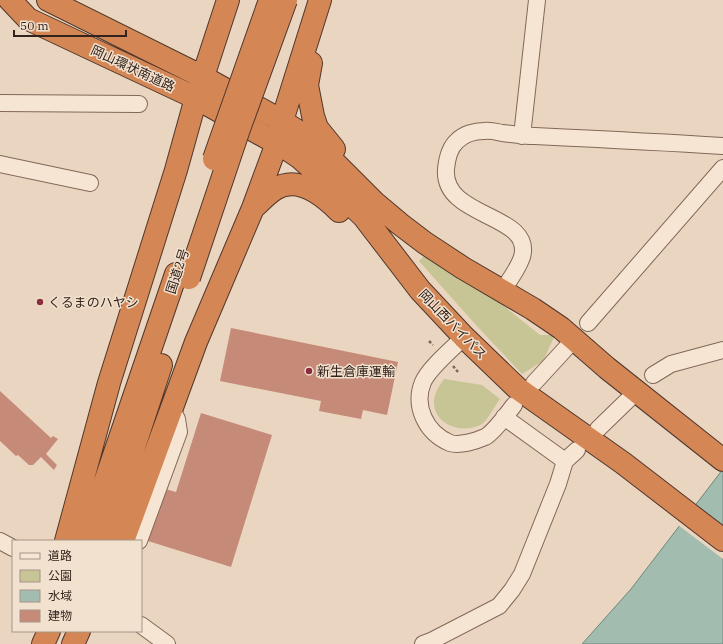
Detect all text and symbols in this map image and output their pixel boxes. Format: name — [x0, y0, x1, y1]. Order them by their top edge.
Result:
scale bar — [14, 12, 126, 38]
text: 50 m — [20, 18, 49, 33]
street label: 岡山環状南道路 — [88, 42, 178, 95]
street label: 国道2号 — [162, 246, 193, 296]
street label: 岡山西バイパス — [415, 286, 490, 363]
place label: くるまのハヤシ — [48, 294, 139, 311]
marker: くるまのハヤシ — [35, 297, 45, 307]
place label: 新生倉庫運輸 — [317, 363, 395, 380]
marker: 新生倉庫運輸 — [304, 366, 314, 376]
legend — [12, 540, 142, 632]
text: 道路 — [48, 548, 72, 563]
text: 公園 — [48, 568, 72, 583]
text: 水域 — [48, 588, 72, 603]
text: 建物 — [48, 608, 72, 623]

